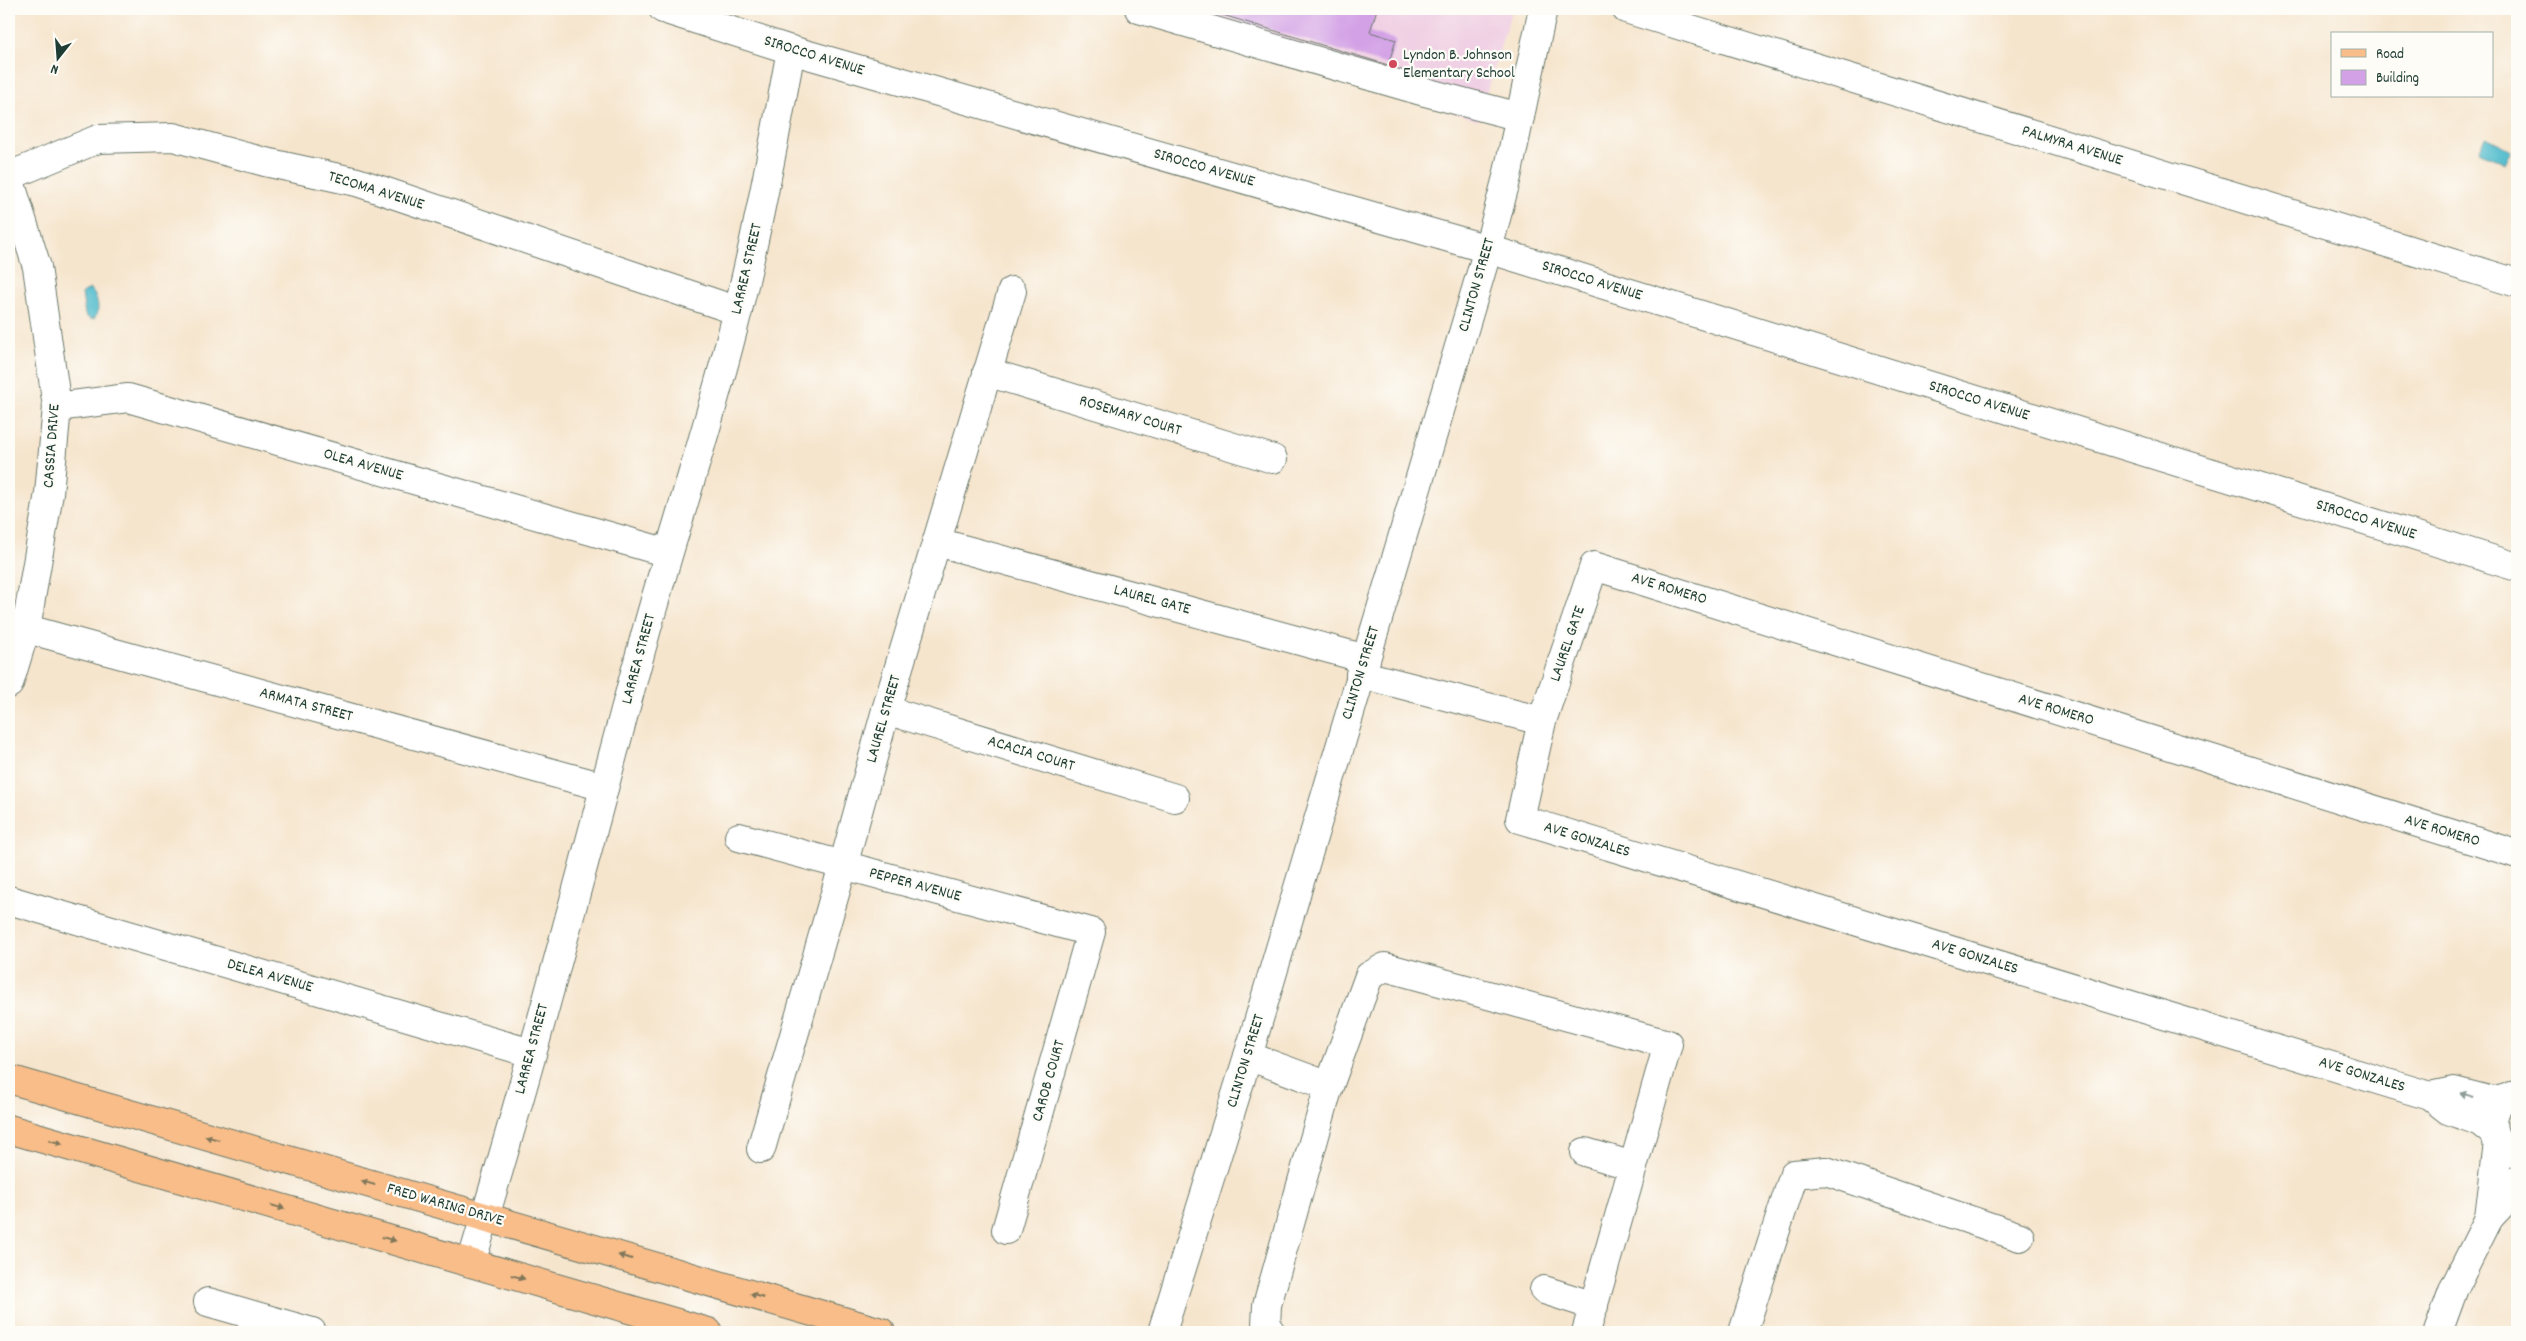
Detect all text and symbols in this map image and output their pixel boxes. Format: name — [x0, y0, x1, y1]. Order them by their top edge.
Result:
street label: SIROCCO AVENUE — [761, 30, 868, 82]
north arrow — [32, 32, 82, 82]
legend — [2331, 32, 2494, 98]
place label: Lyndon B. Johnson Elementary School — [1403, 44, 1515, 85]
text: Road — [2376, 44, 2404, 66]
text: N — [48, 58, 61, 79]
marker: Lyndon B. Johnson Elementary School — [1387, 58, 1399, 70]
text: Building — [2376, 68, 2419, 90]
street label: PALMYRA AVENUE — [2019, 120, 2126, 172]
street label: SIROCCO AVENUE — [1151, 143, 1258, 194]
street label: TECOMA AVENUE — [325, 166, 427, 217]
street label: LARREA STREET — [725, 221, 769, 317]
street label: CLINTON STREET — [1453, 235, 1502, 335]
street label: SIROCCO AVENUE — [1539, 255, 1646, 307]
street label: SIROCCO AVENUE — [1926, 375, 2033, 427]
street label: ROSEMARY COURT — [1076, 390, 1184, 443]
street label: CASSIA DRIVE — [38, 403, 66, 489]
street label: OLEA AVENUE — [320, 443, 406, 488]
street label: SIROCCO AVENUE — [2313, 494, 2420, 546]
street label: AVE ROMERO — [1628, 567, 1710, 611]
street label: LAUREL GATE — [1111, 579, 1194, 621]
street label: LAUREL GATE — [1544, 602, 1592, 685]
street label: LARREA STREET — [616, 611, 662, 707]
street label: CLINTON STREET — [1336, 623, 1386, 723]
street label: LAUREL STREET — [860, 672, 908, 766]
street label: ARMATA STREET — [257, 682, 356, 729]
street label: AVE ROMERO — [2015, 688, 2097, 732]
street label: ACACIA COURT — [985, 730, 1078, 778]
street label: AVE ROMERO — [2401, 809, 2483, 853]
street label: AVE GONZALES — [1541, 816, 1633, 864]
street label: PEPPER AVENUE — [866, 862, 964, 909]
street label: AVE GONZALES — [1929, 933, 2021, 981]
street label: DELEA AVENUE — [224, 953, 316, 999]
street label: LARREA STREET — [509, 1001, 555, 1097]
street label: CLINTON STREET — [1221, 1011, 1271, 1111]
street label: CAROB COURT — [1026, 1037, 1072, 1124]
street label: AVE GONZALES — [2316, 1051, 2408, 1099]
one-way arrow — [2459, 1090, 2474, 1098]
one-way arrow — [204, 1133, 219, 1141]
one-way arrow — [48, 1139, 63, 1147]
street label: FRED WARING DRIVE — [384, 1177, 507, 1233]
one-way arrow — [360, 1178, 375, 1186]
one-way arrow — [271, 1204, 286, 1212]
one-way arrow — [381, 1236, 396, 1244]
one-way arrow — [617, 1253, 632, 1261]
one-way arrow — [510, 1273, 525, 1281]
one-way arrow — [750, 1292, 765, 1300]

